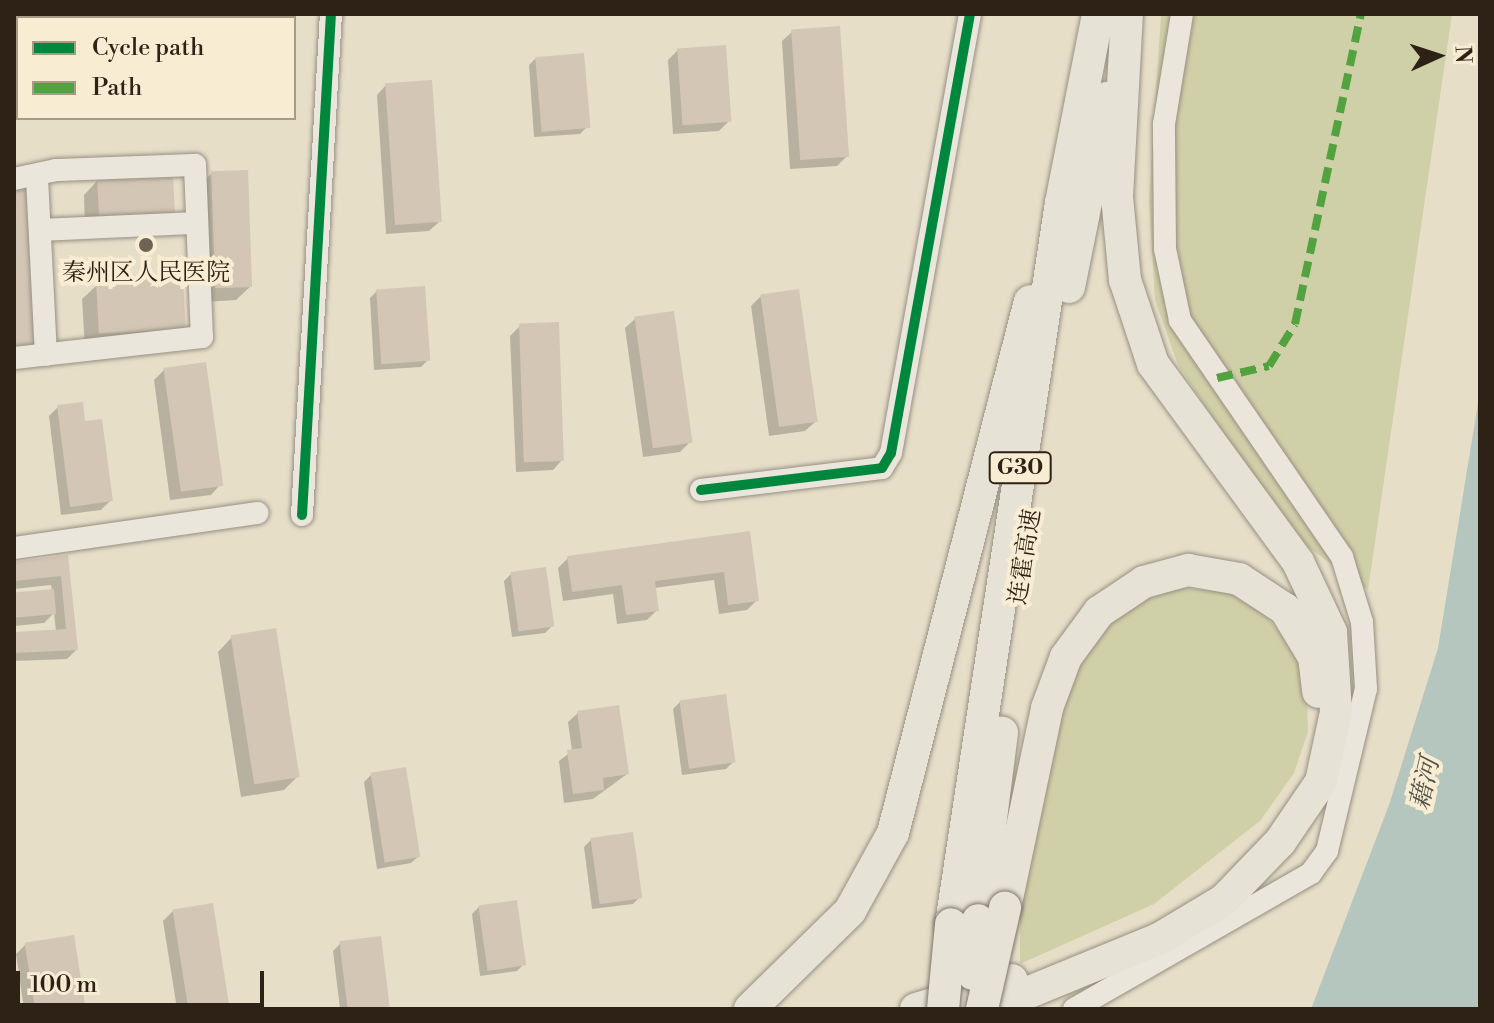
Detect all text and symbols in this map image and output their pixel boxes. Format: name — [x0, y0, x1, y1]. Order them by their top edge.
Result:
legend — [16, 16, 296, 120]
north arrow — [1398, 16, 1478, 96]
text: Cycle path — [92, 33, 204, 63]
text: N — [1449, 45, 1476, 64]
text: Path — [92, 73, 142, 103]
marker: 秦州区人民医院 — [135, 234, 157, 256]
place label: 秦州区人民医院 — [62, 260, 230, 288]
road number: G30 — [988, 450, 1052, 486]
street label: 连霍高速 — [1004, 507, 1048, 607]
water label: 藉河 — [1405, 755, 1447, 813]
scale bar — [20, 955, 268, 1005]
text: 100 m — [30, 970, 97, 1000]

